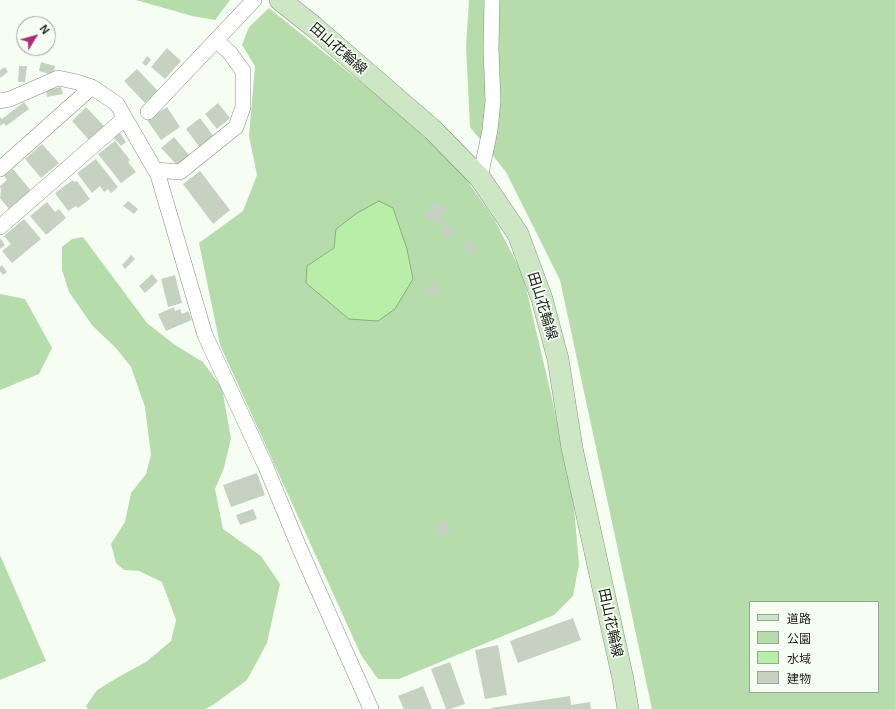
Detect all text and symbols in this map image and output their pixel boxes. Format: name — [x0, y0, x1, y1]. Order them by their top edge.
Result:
north arrow — [16, 16, 56, 56]
street label: 田山花輪線 — [306, 20, 370, 78]
text: N — [38, 23, 52, 36]
street label: 田山花輪線 — [524, 270, 560, 342]
street label: 田山花輪線 — [595, 587, 625, 659]
legend — [749, 601, 879, 693]
text: 道路 — [787, 612, 811, 626]
text: 公園 — [787, 632, 811, 646]
text: 水域 — [787, 652, 811, 666]
text: 建物 — [787, 672, 811, 686]

